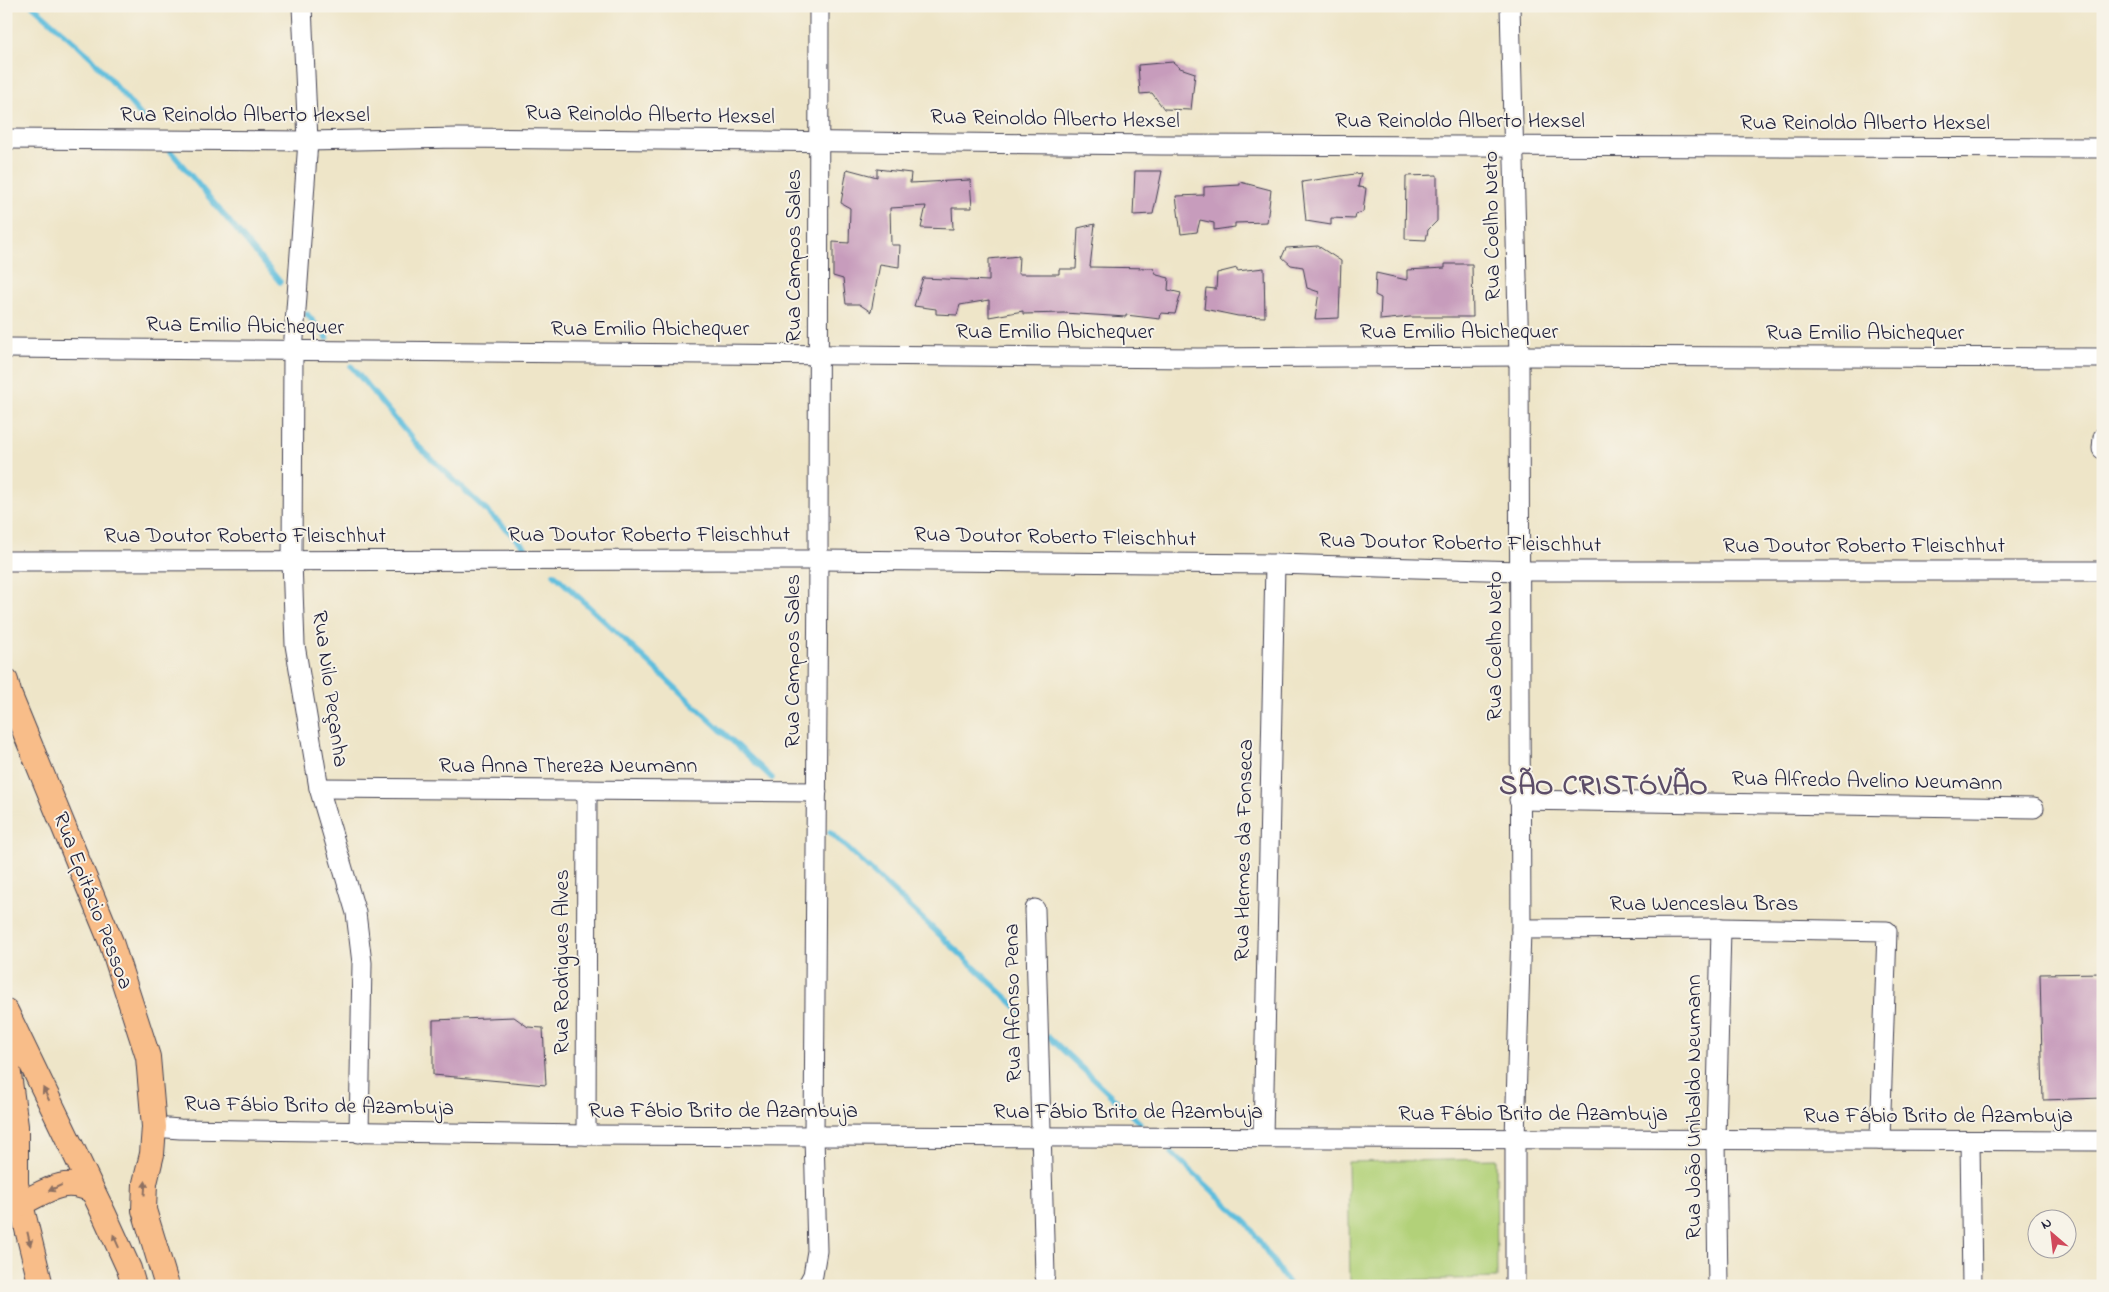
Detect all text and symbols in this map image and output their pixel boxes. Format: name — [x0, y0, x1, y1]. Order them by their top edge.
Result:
street label: Rua Reinoldo Alberto Hexsel — [525, 98, 775, 134]
street label: Rua Reinoldo Alberto Hexsel — [120, 100, 370, 132]
street label: Rua Reinoldo Alberto Hexsel — [930, 102, 1180, 138]
street label: Rua Reinoldo Alberto Hexsel — [1335, 106, 1585, 138]
street label: Rua Reinoldo Alberto Hexsel — [1740, 108, 1990, 140]
street label: Rua Coelho Neto — [1476, 151, 1510, 301]
street label: Rua Campos Sales — [779, 169, 811, 343]
street label: Rua Emilio Abichequer — [145, 309, 345, 345]
street label: Rua Emilio Abichequer — [551, 314, 749, 346]
street label: Rua Emilio Abichequer — [956, 317, 1154, 349]
street label: Rua Emilio Abichequer — [1360, 317, 1558, 349]
street label: Rua Emilio Abichequer — [1766, 318, 1964, 350]
street label: Rua Doutor Roberto Fleischhut — [508, 520, 791, 552]
street label: Rua Doutor Roberto Fleischhut — [914, 520, 1197, 556]
street label: Rua Doutor Roberto Fleischhut — [104, 521, 387, 553]
street label: Rua Doutor Roberto Fleischhut — [1319, 526, 1602, 562]
street label: Rua Doutor Roberto Fleischhut — [1723, 531, 2006, 563]
street label: Rua Coelho Neto — [1480, 571, 1512, 721]
street label: Rua Campos Sales — [778, 574, 810, 748]
street label: Rua Nilo Peçanha — [302, 609, 356, 769]
street label: Rua Hermes da Fonseca — [1227, 739, 1263, 961]
street label: Rua Anna Thereza Neumann — [439, 751, 697, 783]
street label: Rua Alfredo Avelino Neumann — [1731, 764, 2003, 800]
district label: SÃO CRISTÓVÃO — [1499, 767, 1709, 808]
street label: Rua Epitácio Pessoa — [43, 808, 141, 994]
street label: Rua Rodrigues Alves — [547, 869, 580, 1055]
street label: Rua Wenceslau Bras — [1610, 889, 1798, 921]
street label: Rua Afonso Pena — [997, 923, 1031, 1083]
street label: Rua João Unibaldo Neumann — [1679, 974, 1711, 1240]
one-way arrow — [42, 1087, 50, 1101]
street label: Rua Fábio Brito de Azambuja — [184, 1089, 454, 1125]
street label: Rua Fábio Brito de Azambuja — [588, 1096, 858, 1128]
street label: Rua Fábio Brito de Azambuja — [993, 1097, 1263, 1129]
street label: Rua Fábio Brito de Azambuja — [1398, 1099, 1668, 1131]
street label: Rua Fábio Brito de Azambuja — [1803, 1101, 2073, 1133]
one-way arrow — [141, 1180, 149, 1196]
one-way arrow — [48, 1184, 62, 1192]
north arrow — [2026, 1210, 2076, 1260]
text: N — [2037, 1212, 2056, 1235]
one-way arrow — [25, 1231, 33, 1246]
one-way arrow — [111, 1234, 119, 1248]

